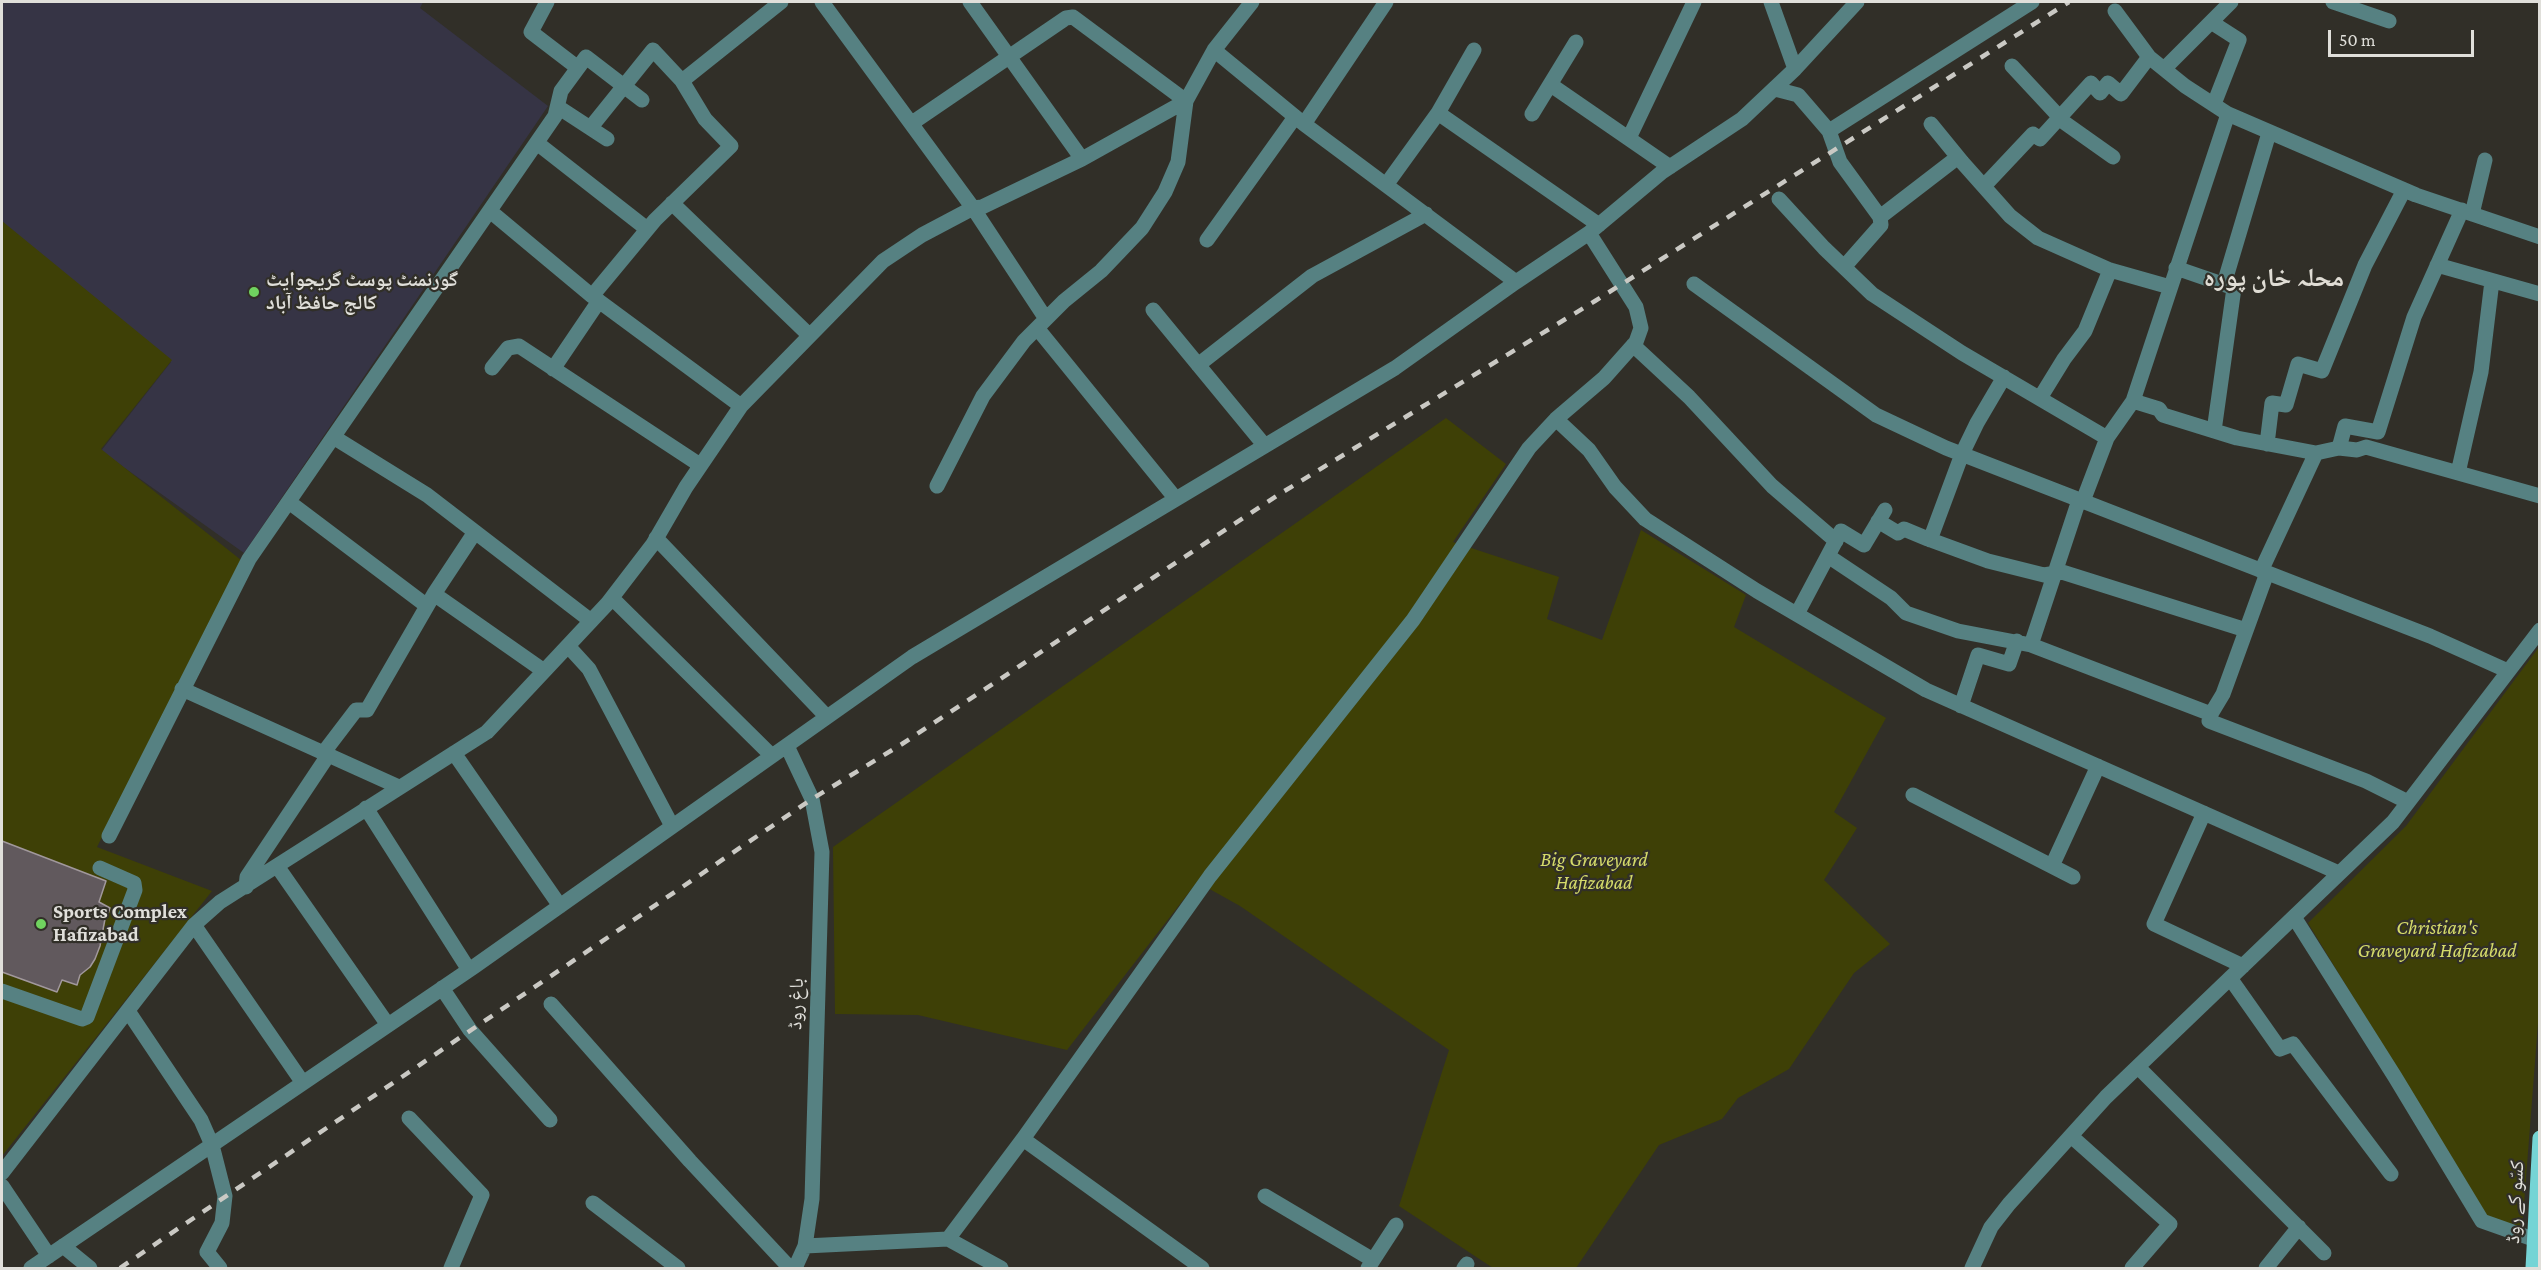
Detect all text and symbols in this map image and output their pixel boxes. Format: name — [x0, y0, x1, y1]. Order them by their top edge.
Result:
scale bar — [2331, 18, 2476, 56]
text: 50 m — [2339, 30, 2376, 50]
district label: محلہ خان پورہ — [2204, 262, 2344, 294]
place label: گورنمنٹ پوسٹ گریجوایٹ کالج حافظ آباد — [266, 268, 458, 315]
marker: گورنمنٹ پوسٹ گریجوایٹ کالج حافظ آباد — [247, 285, 261, 299]
park label: Big Graveyard Hafizabad — [1540, 848, 1648, 895]
place label: Sports Complex Hafizabad — [53, 900, 187, 947]
park label: Christian's Graveyard Hafizabad — [2357, 916, 2517, 963]
marker: Sports Complex Hafizabad — [34, 917, 48, 931]
street label: باغ روڈ — [783, 978, 809, 1030]
street label: کسّو کے روڈ — [2501, 1160, 2529, 1244]

